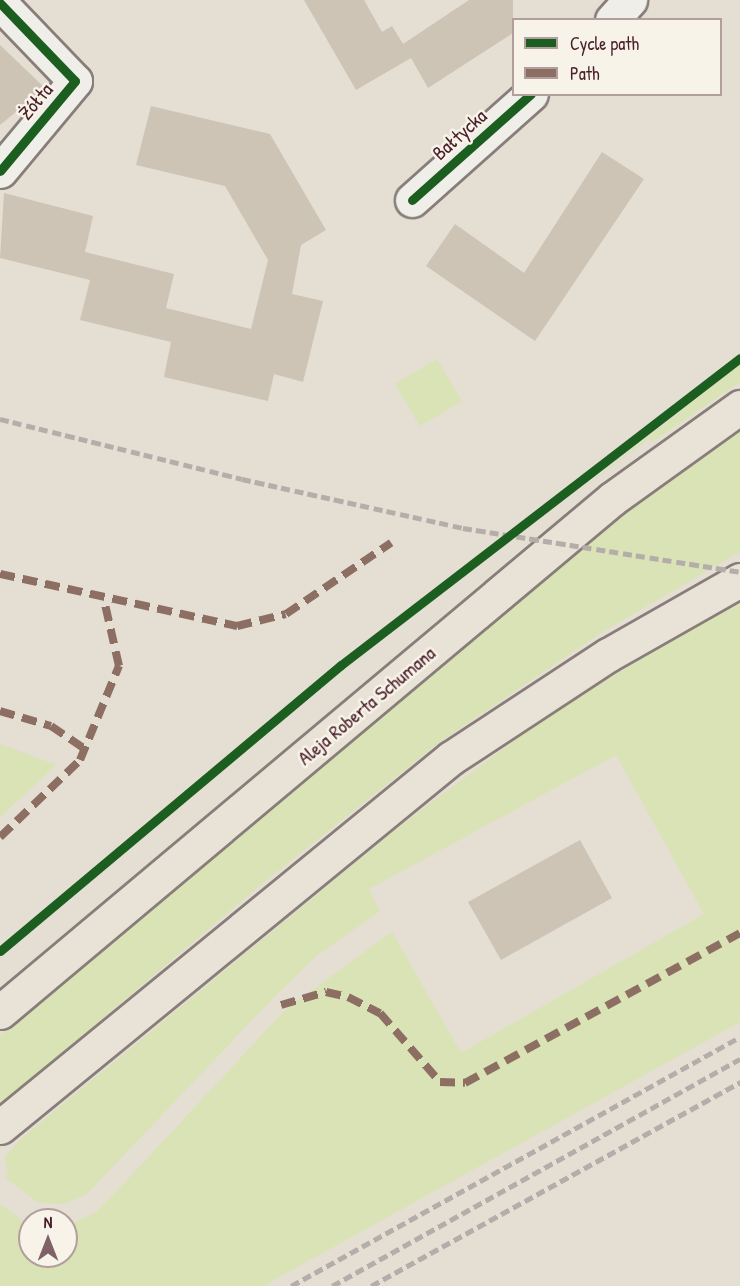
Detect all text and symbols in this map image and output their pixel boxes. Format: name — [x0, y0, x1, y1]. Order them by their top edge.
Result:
legend — [512, 18, 722, 96]
text: Cycle path — [570, 31, 639, 56]
text: Path — [570, 61, 599, 86]
street label: Żółta — [13, 78, 57, 124]
street label: Bałtycka — [427, 103, 491, 165]
street label: Aleja Roberta Schumana — [292, 640, 440, 770]
north arrow — [18, 1208, 78, 1268]
text: N — [44, 1211, 52, 1233]

